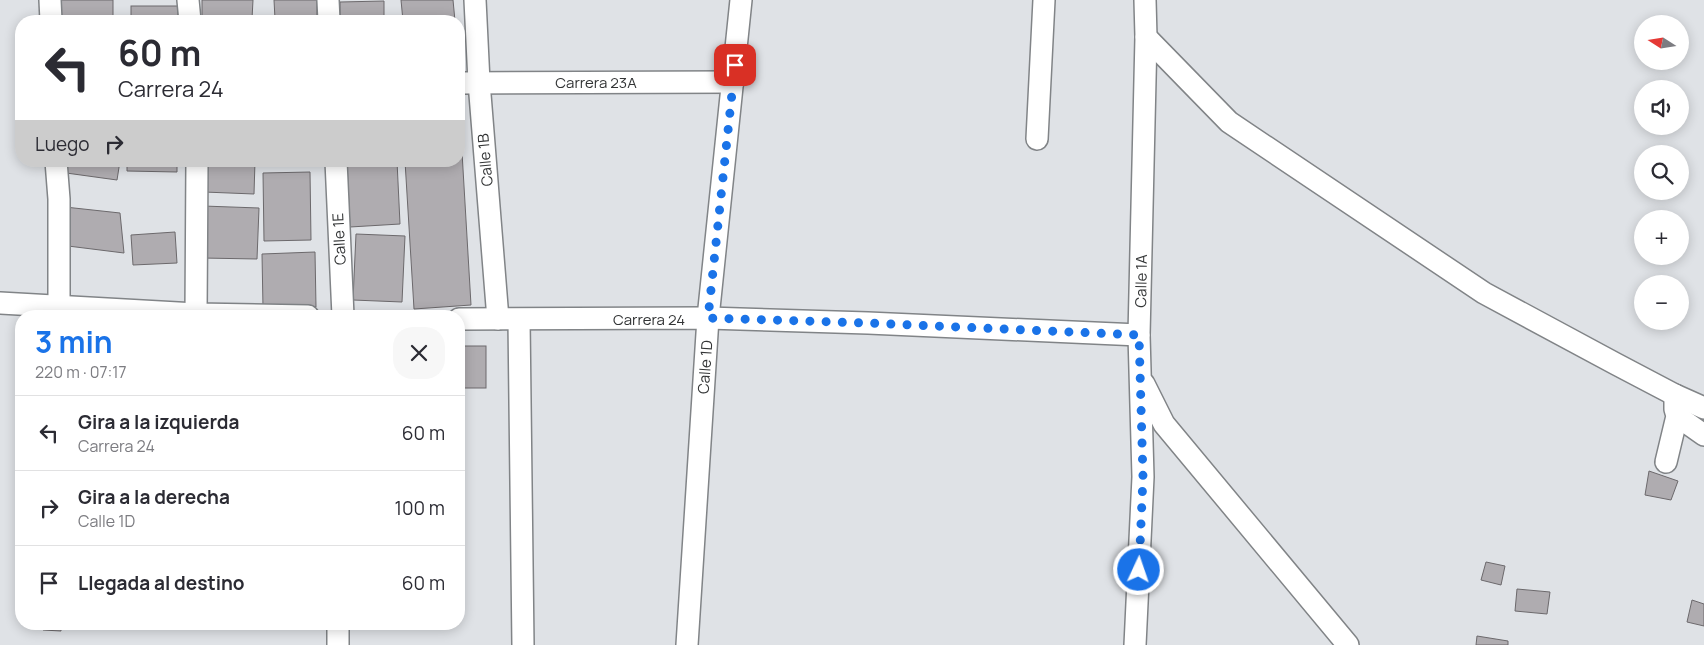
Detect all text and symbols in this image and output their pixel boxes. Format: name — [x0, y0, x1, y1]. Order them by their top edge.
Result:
north arrow — [1634, 15, 1689, 70]
map controls — [1634, 15, 1689, 330]
text: 60 m — [118, 29, 201, 77]
icon: left — [35, 35, 100, 100]
pin — [714, 44, 756, 86]
icon: arrive — [721, 51, 749, 79]
street label: Carrera 23A — [555, 72, 637, 93]
text: Carrera 24 — [118, 74, 224, 104]
button: sound — [1634, 80, 1689, 135]
icon: right — [100, 130, 128, 158]
text: Luego — [35, 131, 90, 157]
street label: Calle 1B — [472, 133, 498, 187]
button: search — [1634, 145, 1689, 200]
button: + — [1634, 210, 1689, 265]
street label: Calle 1E — [327, 212, 351, 266]
street label: Calle 1A — [1130, 254, 1152, 308]
button: − — [1634, 275, 1689, 330]
street label: Carrera 24 — [613, 309, 685, 330]
text: 3 min — [35, 321, 113, 362]
button: close — [393, 327, 445, 379]
street label: Calle 1D — [693, 339, 717, 395]
text: 220 m · 07:17 — [35, 361, 127, 383]
text: Gira a la izquierda — [78, 409, 239, 435]
icon: left — [35, 419, 63, 447]
text: 60 m — [402, 420, 445, 446]
text: Carrera 24 — [78, 435, 155, 457]
text: Gira a la derecha — [78, 484, 230, 510]
icon: right — [35, 494, 63, 522]
text: 100 m — [394, 495, 445, 521]
text: Calle 1D — [78, 510, 135, 532]
position arrow — [1112, 543, 1164, 595]
icon: arrive — [35, 569, 63, 597]
text: Llegada al destino — [78, 570, 245, 596]
text: 60 m — [402, 570, 445, 596]

